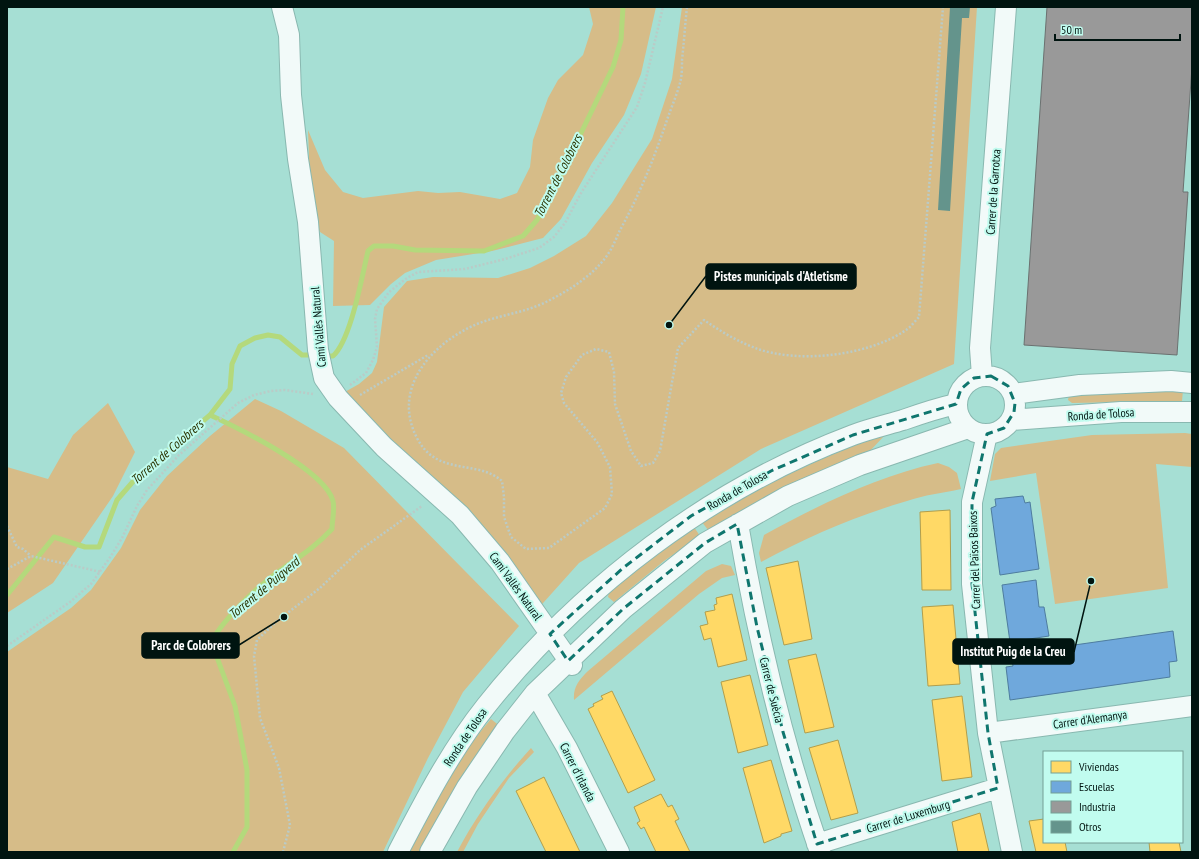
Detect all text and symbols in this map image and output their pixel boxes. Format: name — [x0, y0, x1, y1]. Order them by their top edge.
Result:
scale bar — [1055, 16, 1180, 42]
text: 50 m — [1061, 22, 1082, 37]
water label: Torrent de Colobrers — [530, 130, 587, 220]
street label: Carrer de la Garrotxa — [983, 149, 1003, 235]
callout: Pistes municipals d'Atletisme — [706, 264, 856, 289]
text: Pistes municipals d'Atletisme — [714, 268, 848, 285]
street label: Camí Vallès Natural — [307, 286, 329, 368]
street label: Ronda de Tolosa — [1067, 404, 1135, 424]
water label: Torrent de Colobrers — [127, 415, 208, 488]
street label: Ronda de Tolosa — [704, 467, 770, 513]
street label: Carrer del Països Baixos — [965, 511, 983, 609]
street label: Camí Vallès Natural — [486, 549, 546, 623]
water label: Torrent de Puigverd — [225, 552, 305, 623]
callout: Parc de Colobrers — [142, 633, 239, 658]
text: Parc de Colobrers — [151, 637, 231, 654]
callout: Institut Puig de la Creu — [953, 639, 1074, 664]
text: Institut Puig de la Creu — [960, 643, 1066, 660]
street label: Carrer de Suècia — [757, 656, 787, 725]
street label: Ronda de Tolosa — [440, 705, 490, 769]
street label: Carrer d'Alemanya — [1052, 706, 1128, 732]
street label: Carrer d'Irlanda — [557, 740, 599, 804]
legend — [1043, 751, 1183, 843]
text: Viviendas — [1078, 759, 1119, 774]
text: Escuelas — [1079, 779, 1114, 794]
street label: Carrer de Luxemburg — [864, 796, 952, 836]
text: Industria — [1079, 799, 1116, 814]
text: Otros — [1079, 819, 1101, 834]

